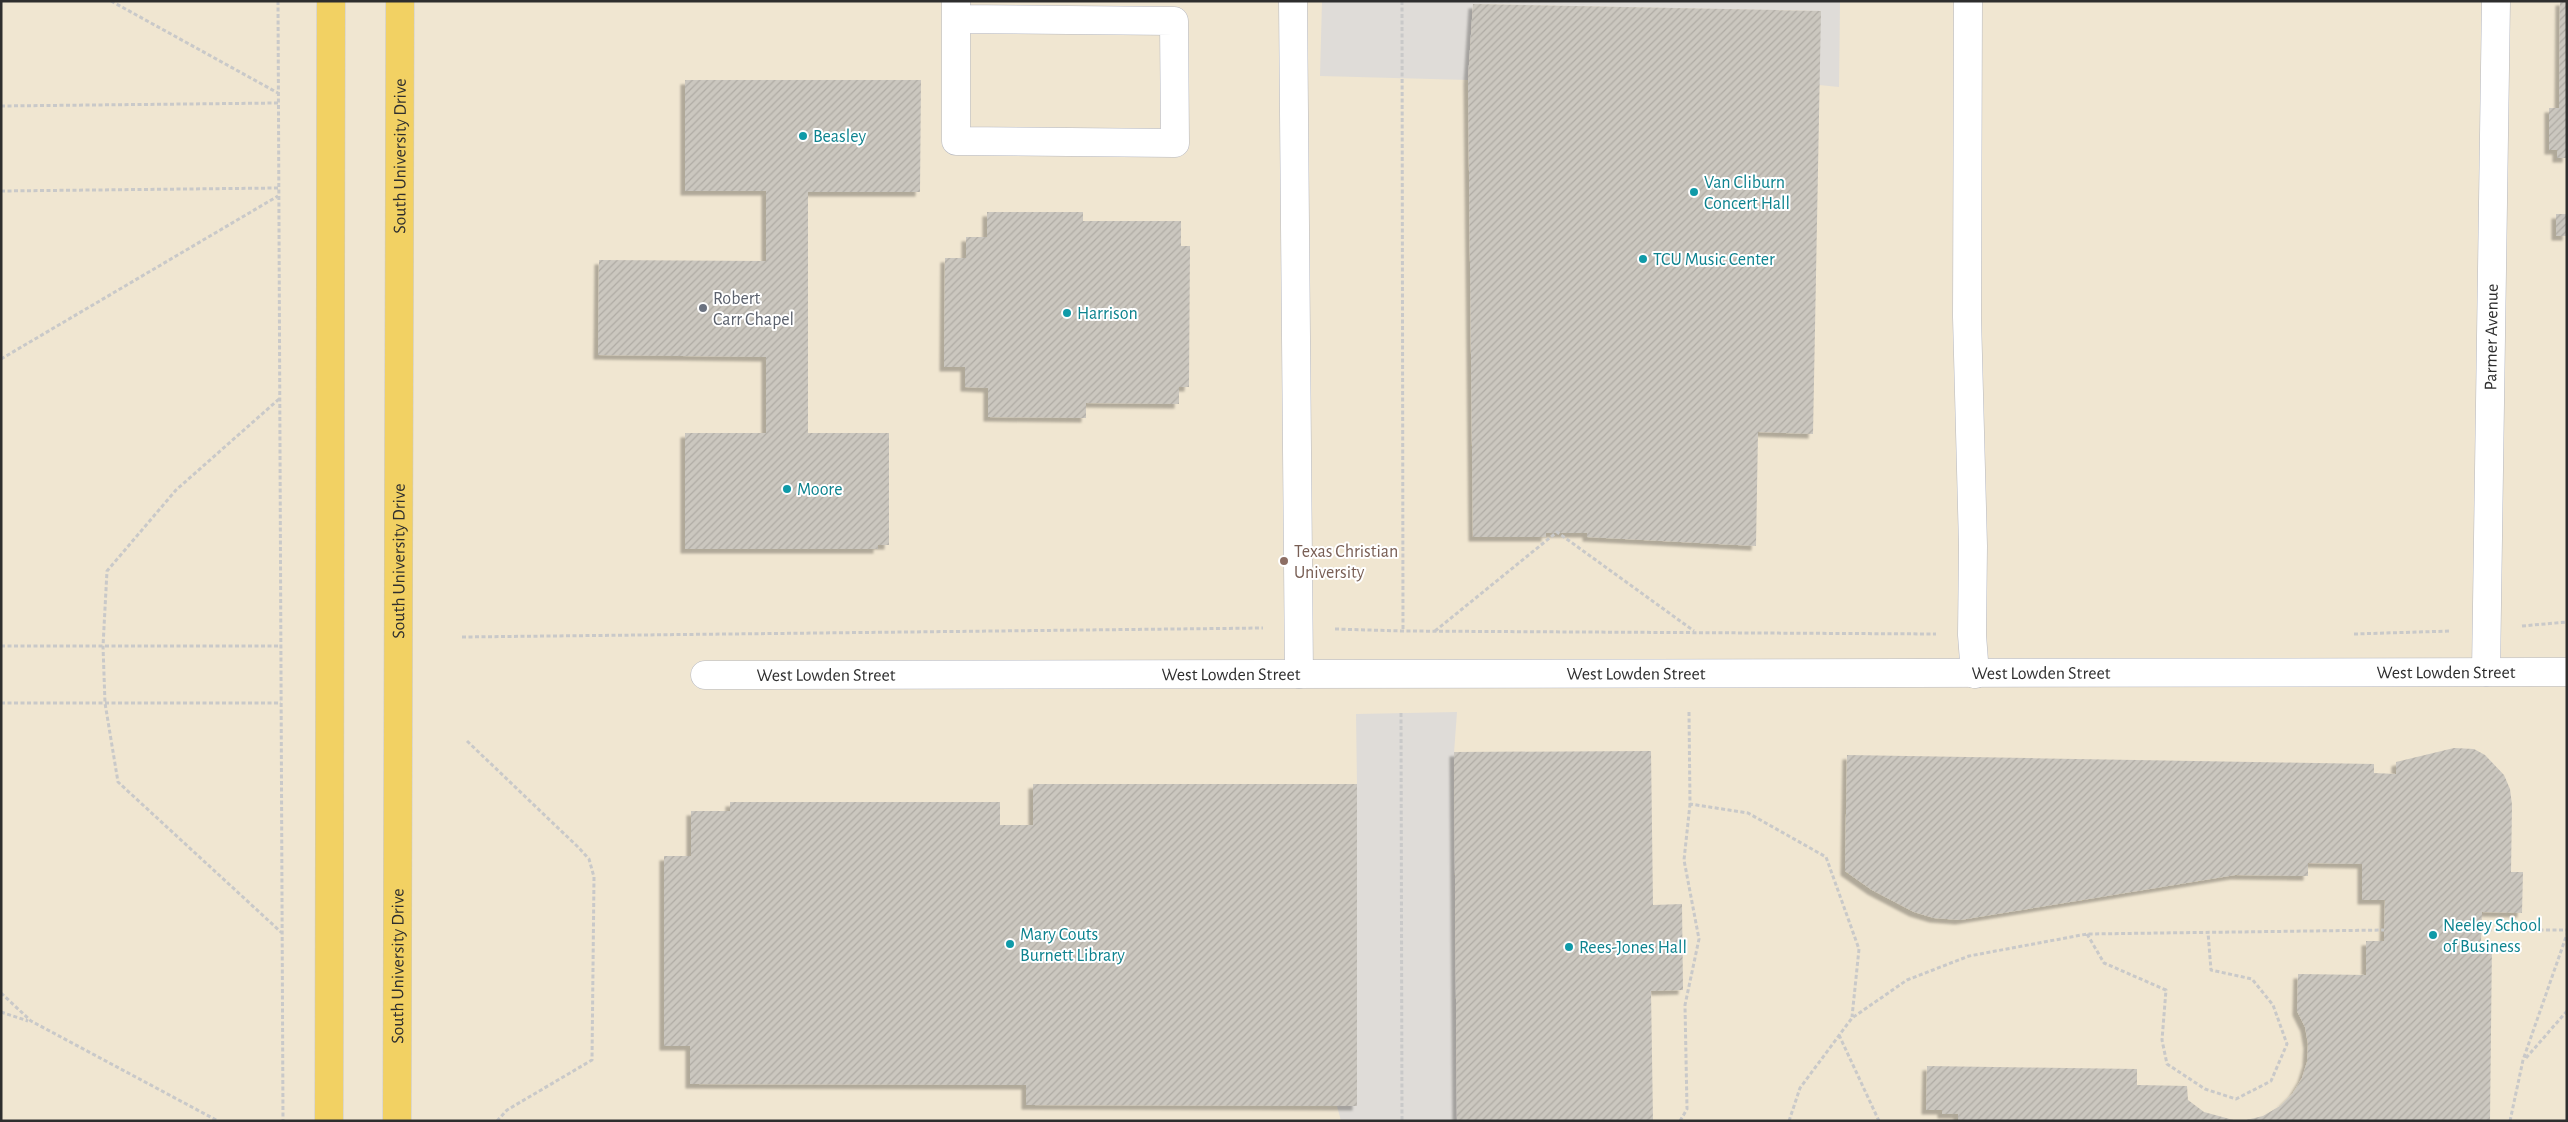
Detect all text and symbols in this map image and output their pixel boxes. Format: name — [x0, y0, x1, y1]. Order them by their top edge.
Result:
street label: South University Drive — [391, 78, 410, 234]
place label: Beasley — [813, 128, 867, 146]
marker: Beasley — [797, 130, 809, 142]
place label: Van Cliburn Concert Hall — [1704, 174, 1790, 213]
marker: Van Cliburn Concert Hall — [1688, 186, 1700, 198]
place label: TCU Music Center — [1653, 251, 1775, 269]
marker: TCU Music Center — [1637, 253, 1649, 265]
street label: Parmer Avenue — [2482, 283, 2502, 391]
place label: Robert Carr Chapel — [713, 290, 794, 329]
marker: Robert Carr Chapel — [697, 302, 709, 314]
place label: Harrison — [1077, 305, 1138, 323]
marker: Harrison — [1061, 307, 1073, 319]
place label: Moore — [797, 481, 842, 499]
street label: South University Drive — [390, 483, 409, 639]
marker: Moore — [781, 483, 793, 495]
place label: Texas Christian University — [1294, 543, 1398, 582]
marker: Texas Christian University — [1278, 555, 1290, 567]
street label: West Lowden Street — [2376, 664, 2516, 682]
street label: West Lowden Street — [1566, 665, 1706, 684]
street label: West Lowden Street — [1971, 665, 2111, 683]
street label: West Lowden Street — [1161, 666, 1301, 684]
street label: West Lowden Street — [756, 667, 896, 685]
street label: South University Drive — [389, 888, 408, 1044]
place label: Neeley School of Business — [2443, 917, 2541, 956]
place label: Mary Couts Burnett Library — [1020, 926, 1125, 965]
marker: Neeley School of Business — [2427, 929, 2439, 941]
marker: Mary Couts Burnett Library — [1004, 938, 1016, 950]
place label: Rees-Jones Hall — [1579, 939, 1687, 957]
marker: Rees-Jones Hall — [1563, 941, 1575, 953]

